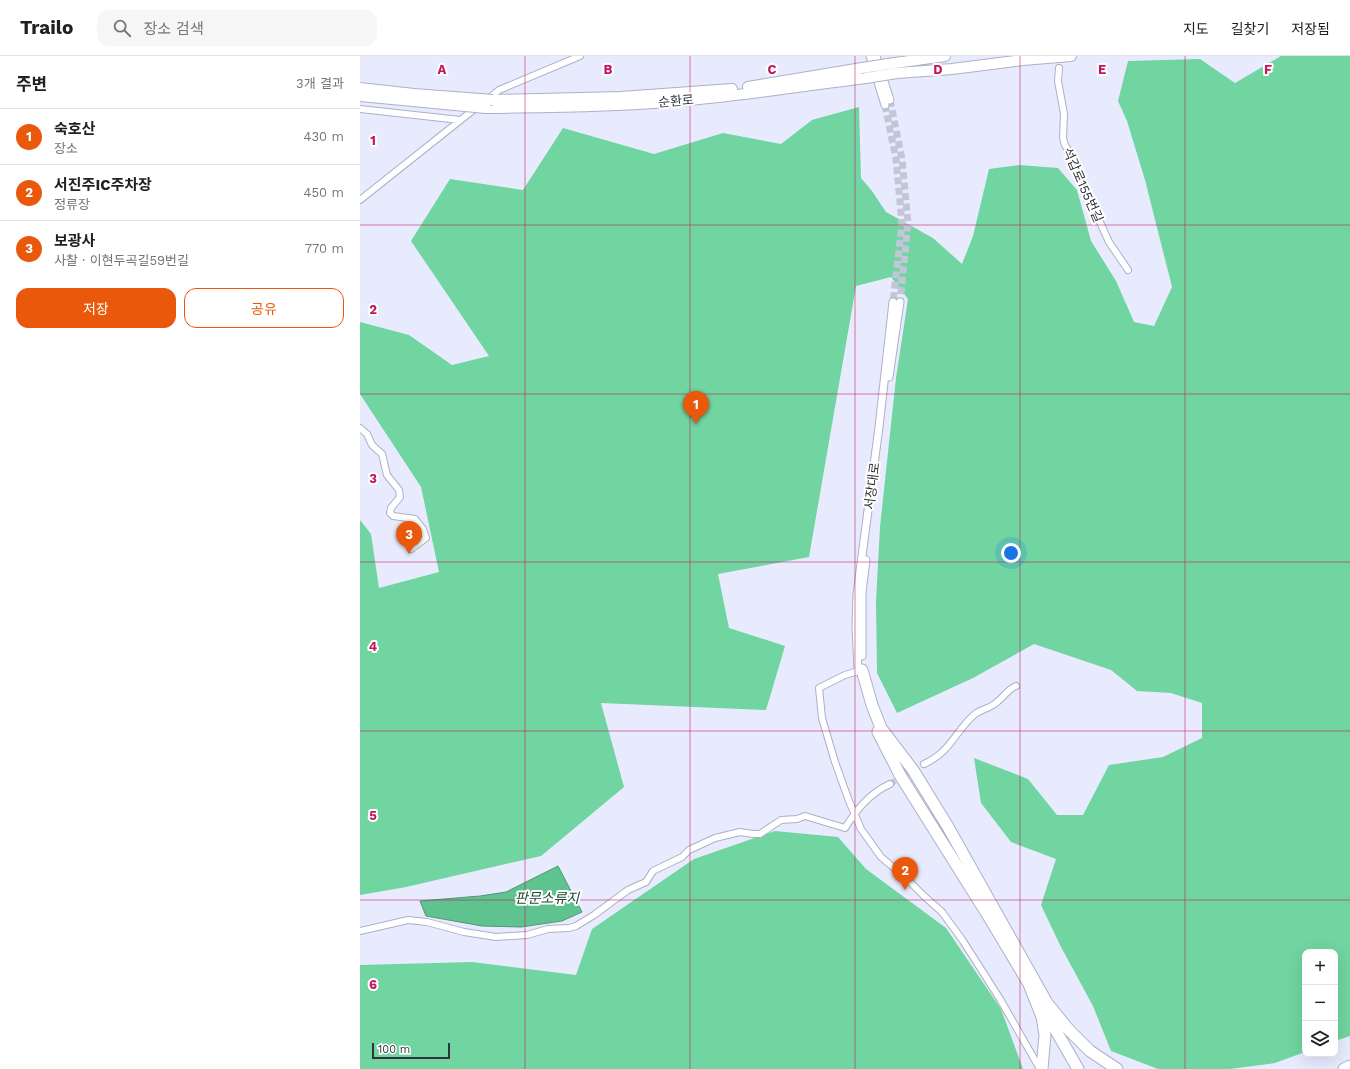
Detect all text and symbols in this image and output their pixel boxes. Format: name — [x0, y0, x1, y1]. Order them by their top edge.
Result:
search box — [97, 10, 377, 46]
text: Trailo — [20, 16, 73, 39]
icon: search — [111, 17, 133, 39]
text: 장소 검색 — [143, 20, 204, 38]
text: 지도 — [1183, 21, 1209, 37]
text: 길찾기 — [1231, 21, 1269, 37]
text: 저장됨 — [1291, 21, 1330, 37]
text: A — [438, 62, 447, 77]
text: B — [604, 62, 613, 77]
text: C — [768, 62, 777, 77]
text: D — [933, 62, 943, 77]
text: E — [1098, 62, 1106, 77]
text: F — [1264, 62, 1272, 77]
text: 주변 — [16, 74, 47, 94]
text: 3개 결과 — [296, 76, 344, 91]
street label: 순환로 — [657, 92, 695, 110]
text: 숙호산 — [54, 120, 95, 138]
text: 1 — [26, 129, 32, 144]
text: 430 m — [304, 129, 344, 144]
text: 1 — [370, 133, 376, 148]
text: 장소 — [54, 141, 78, 156]
street label: 석갑로155번길 — [1060, 145, 1106, 225]
text: 서진주IC주차장 — [54, 176, 152, 194]
text: 2 — [25, 185, 33, 200]
text: 450 m — [304, 185, 344, 200]
text: 정류장 — [54, 197, 90, 212]
text: 보광사 — [54, 232, 95, 250]
text: 3 — [25, 241, 33, 256]
text: 770 m — [305, 241, 344, 256]
text: 사찰 · 이현두곡길59번길 — [54, 253, 189, 268]
button: 저장 — [16, 288, 176, 328]
button: 공유 — [184, 288, 344, 328]
text: 2 — [369, 302, 377, 317]
pin: 1 — [683, 391, 709, 424]
street label: 서장대로 — [862, 461, 882, 511]
text: 3 — [369, 471, 377, 486]
pin: 3 — [396, 521, 422, 554]
your location — [1001, 543, 1021, 563]
text: 4 — [369, 639, 378, 654]
text: 5 — [369, 808, 377, 823]
pin: 2 — [892, 857, 918, 890]
water label: 판문소류지 — [515, 890, 580, 906]
map controls — [1302, 949, 1338, 1057]
button: + — [1302, 949, 1338, 985]
text: 6 — [369, 977, 377, 992]
button: − — [1302, 985, 1338, 1021]
button: layers — [1302, 1021, 1338, 1057]
scale bar — [372, 1041, 450, 1060]
text: 100 m — [378, 1043, 410, 1056]

